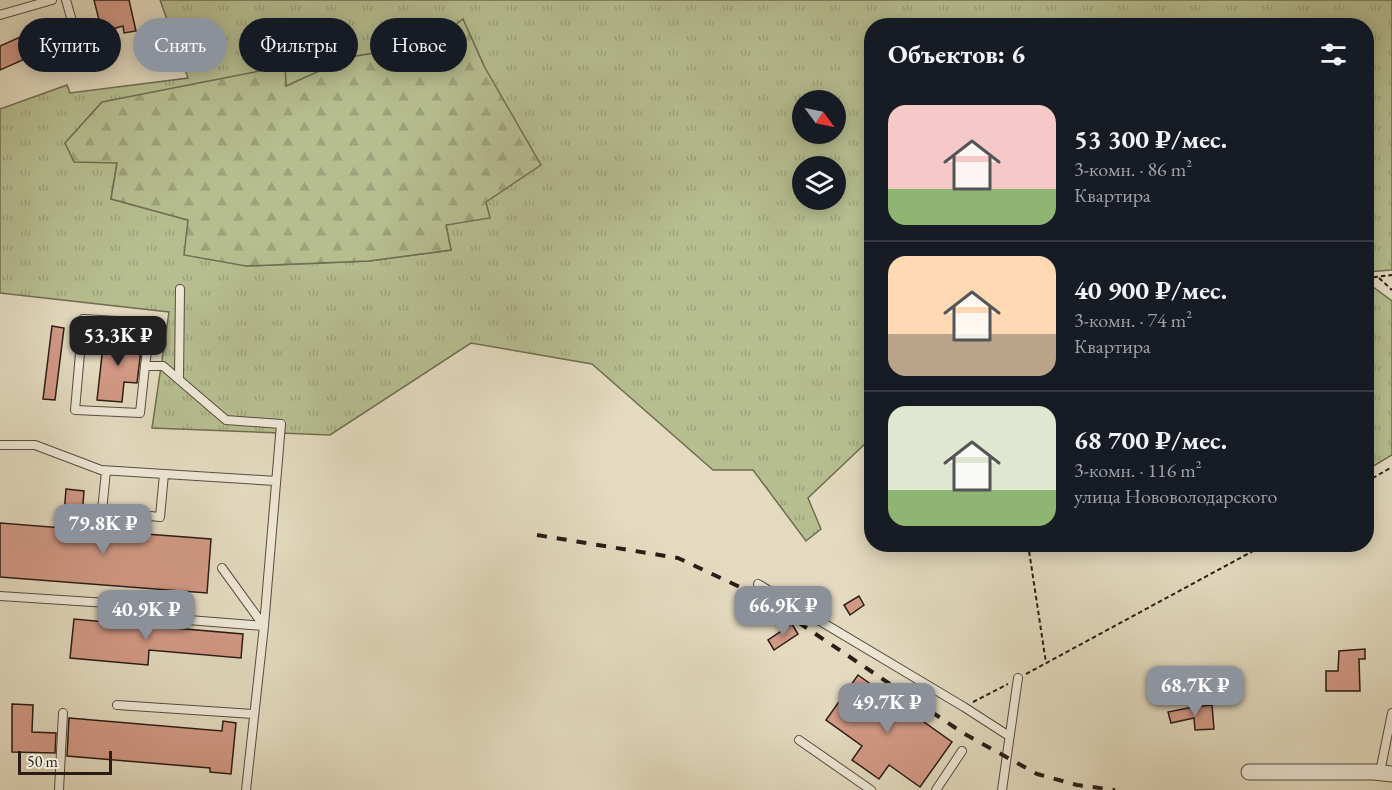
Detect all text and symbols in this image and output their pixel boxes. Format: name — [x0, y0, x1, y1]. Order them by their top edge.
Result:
chip: Купить — [18, 18, 121, 72]
chip: Снять — [133, 18, 227, 72]
chip: Фильтры — [239, 18, 358, 72]
chip: Новое — [370, 18, 467, 72]
text: Объектов: 6 — [888, 37, 1025, 71]
icon: filters — [1317, 38, 1350, 71]
north arrow — [792, 90, 846, 144]
map controls — [792, 90, 846, 210]
text: 53 300 ₽/мес. — [1074, 122, 1227, 156]
icon: home — [936, 129, 1008, 201]
button: layers — [792, 156, 846, 210]
text: 3-комн. · 86 m² — [1074, 156, 1192, 182]
text: Квартира — [1074, 182, 1151, 208]
text: 40 900 ₽/мес. — [1074, 273, 1227, 307]
icon: home — [936, 280, 1008, 352]
text: 3-комн. · 74 m² — [1074, 307, 1192, 333]
pin: 53.3K ₽ — [63, 316, 173, 367]
text: 53.3K ₽ — [84, 322, 152, 348]
text: Квартира — [1074, 333, 1151, 359]
text: 68 700 ₽/мес. — [1074, 423, 1227, 457]
icon: home — [936, 430, 1008, 502]
text: 3-комн. · 116 m² — [1074, 457, 1202, 483]
text: улица Нововолодарского — [1074, 483, 1277, 509]
pin: 79.8K ₽ — [48, 504, 158, 555]
text: 79.8K ₽ — [69, 510, 137, 536]
pin: 66.9K ₽ — [728, 586, 838, 637]
pin: 40.9K ₽ — [91, 590, 201, 641]
text: 66.9K ₽ — [749, 592, 817, 618]
text: 40.9K ₽ — [112, 596, 180, 622]
pin: 68.7K ₽ — [1140, 666, 1250, 717]
text: 68.7K ₽ — [1161, 672, 1229, 698]
pin: 49.7K ₽ — [832, 683, 942, 734]
text: 49.7K ₽ — [853, 689, 921, 715]
scale bar — [18, 748, 112, 776]
text: 50 m — [27, 751, 58, 772]

